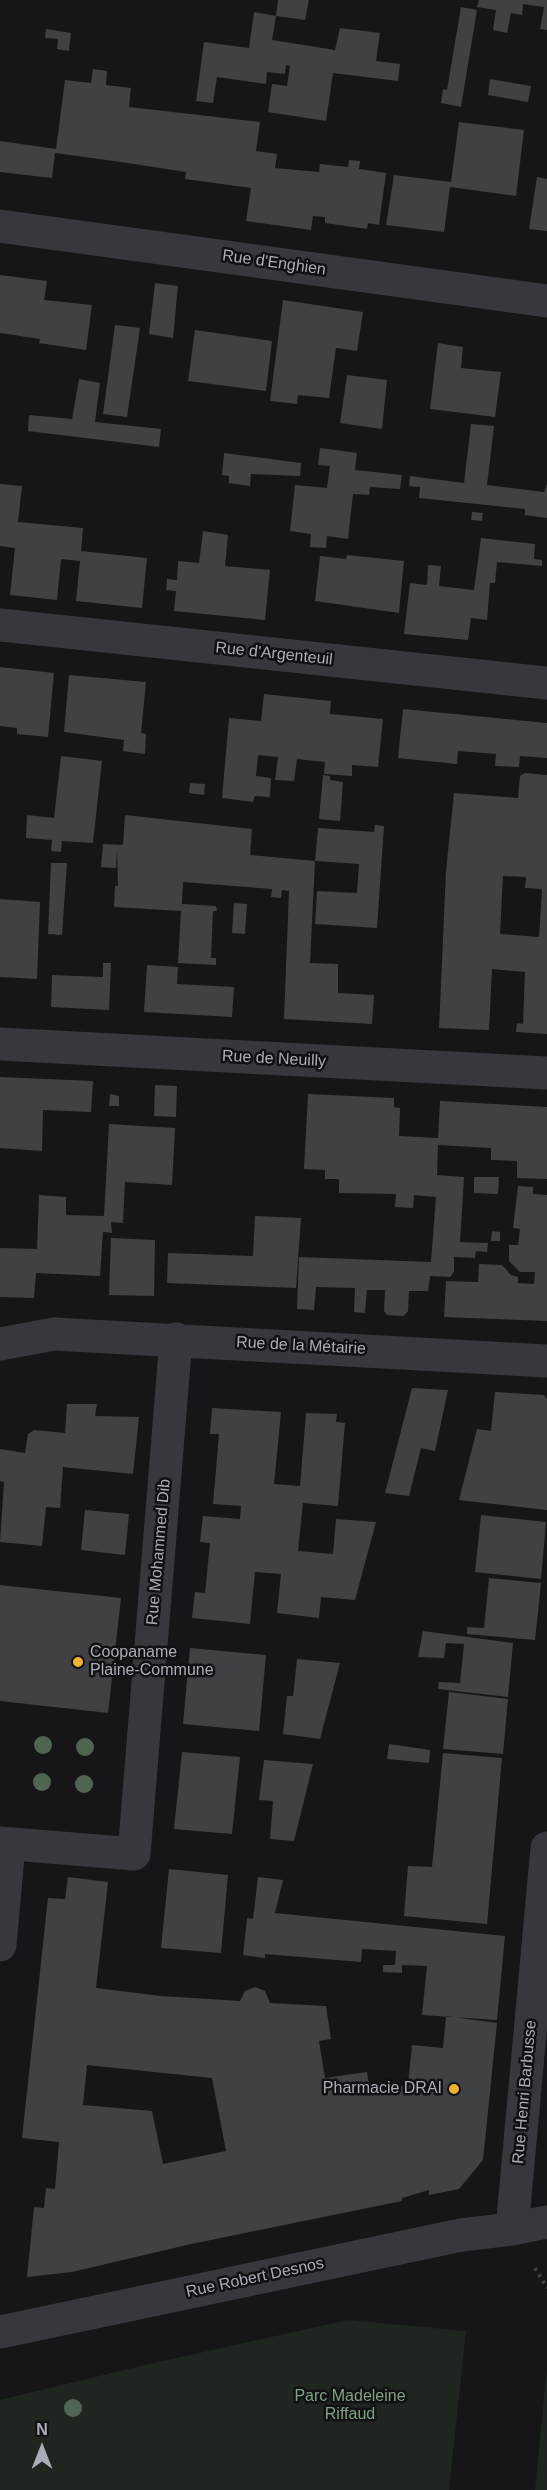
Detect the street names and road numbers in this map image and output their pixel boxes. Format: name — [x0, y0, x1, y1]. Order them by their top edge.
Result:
street label: Rue d'Enghien — [221, 246, 327, 280]
street label: Rue d'Argenteuil — [214, 638, 334, 670]
street label: Rue de Neuilly — [222, 1047, 326, 1071]
street label: Rue de la Métairie — [236, 1333, 366, 1359]
street label: Rue Mohammed Dib — [143, 1478, 175, 1626]
street label: Rue Henri Barbusse — [509, 2019, 541, 2165]
street label: Rue Robert Desnos — [184, 2254, 326, 2302]

